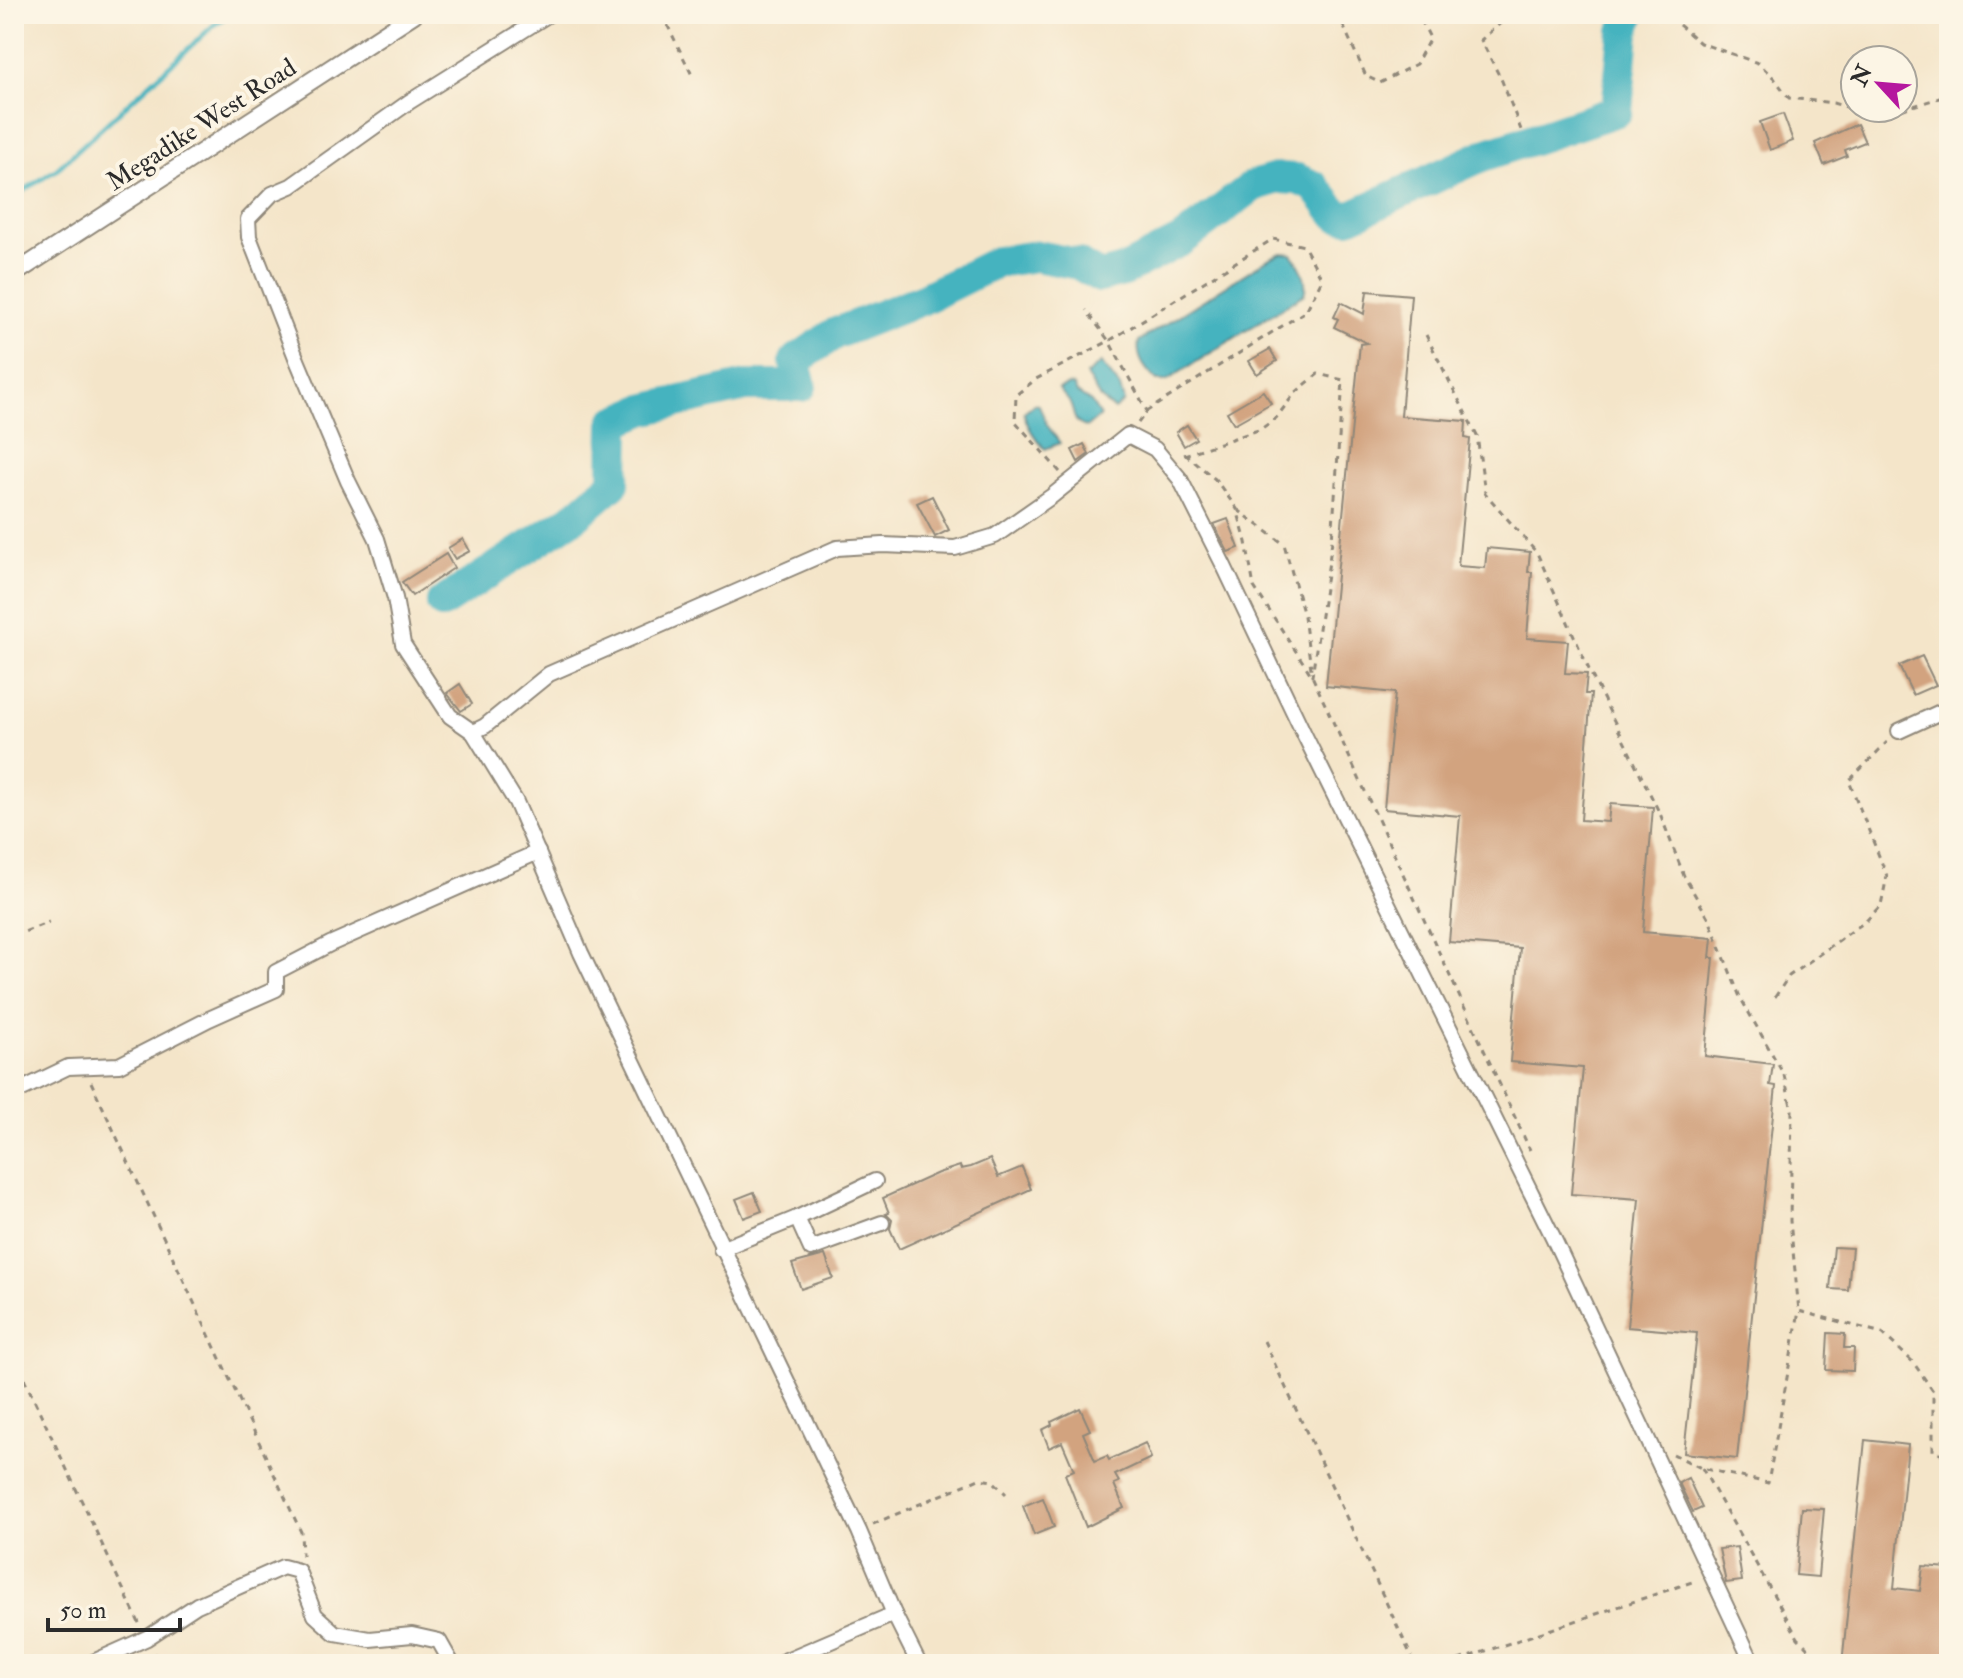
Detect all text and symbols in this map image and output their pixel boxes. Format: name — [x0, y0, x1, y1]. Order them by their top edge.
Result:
north arrow — [1839, 44, 1919, 124]
street label: Megadike West Road — [101, 52, 302, 198]
text: N — [1845, 60, 1879, 92]
scale bar — [48, 1582, 180, 1632]
text: 50 m — [60, 1595, 107, 1626]

